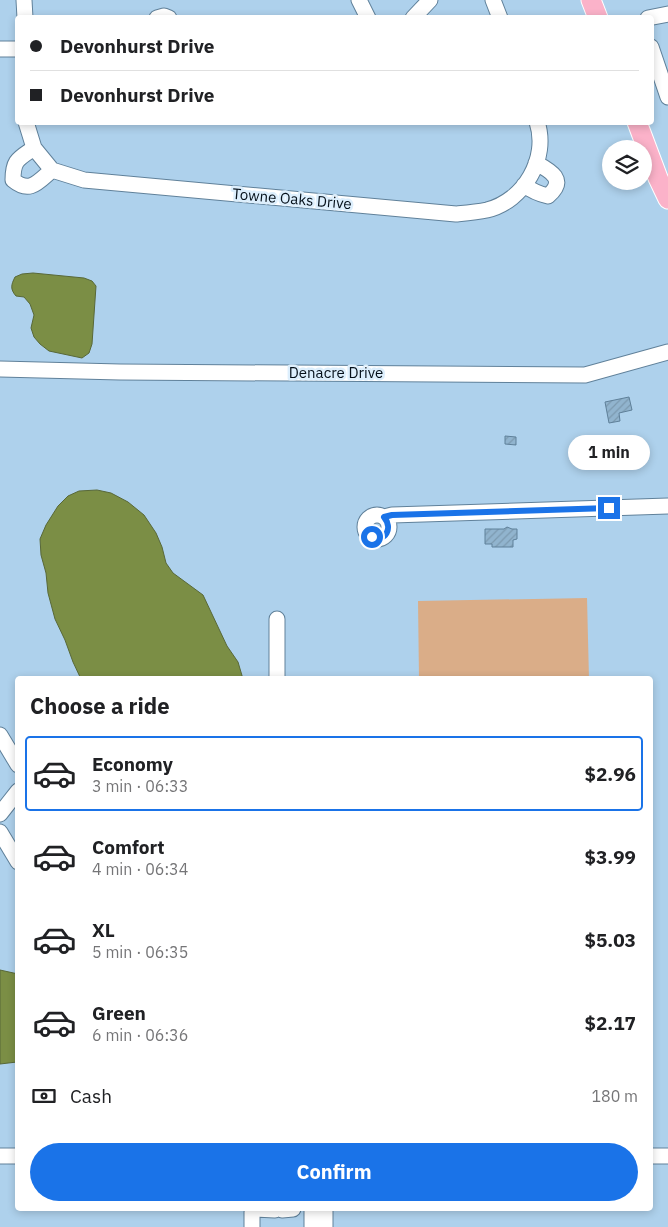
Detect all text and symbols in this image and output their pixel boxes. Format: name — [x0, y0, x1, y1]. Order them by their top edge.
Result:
text: Devonhurst Drive — [60, 34, 214, 58]
text: Devonhurst Drive — [60, 83, 214, 107]
map controls — [602, 140, 652, 190]
button: layers — [602, 140, 652, 190]
street label: Towne Oaks Drive — [232, 184, 353, 213]
street label: Denacre Drive — [289, 363, 383, 382]
callout: 1 min — [568, 436, 650, 470]
text: 1 min — [588, 442, 630, 462]
route end — [598, 497, 620, 519]
route start — [361, 526, 383, 548]
text: Choose a ride — [30, 691, 170, 720]
icon: car — [32, 751, 77, 796]
text: Economy — [92, 752, 173, 776]
text: $2.96 — [584, 762, 636, 786]
text: 3 min · 06:33 — [92, 776, 188, 796]
icon: car — [32, 834, 77, 879]
text: Comfort — [92, 835, 165, 859]
text: $3.99 — [584, 845, 636, 869]
text: 4 min · 06:34 — [92, 859, 188, 879]
icon: car — [32, 917, 77, 962]
text: XL — [92, 918, 115, 942]
text: $5.03 — [584, 928, 636, 952]
text: 5 min · 06:35 — [92, 942, 188, 962]
icon: car — [32, 1000, 77, 1045]
text: Green — [92, 1001, 146, 1025]
text: $2.17 — [584, 1011, 636, 1035]
text: 6 min · 06:36 — [92, 1025, 188, 1045]
icon: cash — [30, 1082, 58, 1110]
text: Cash — [70, 1084, 112, 1108]
text: 180 m — [591, 1086, 638, 1106]
button: Confirm — [30, 1143, 638, 1201]

